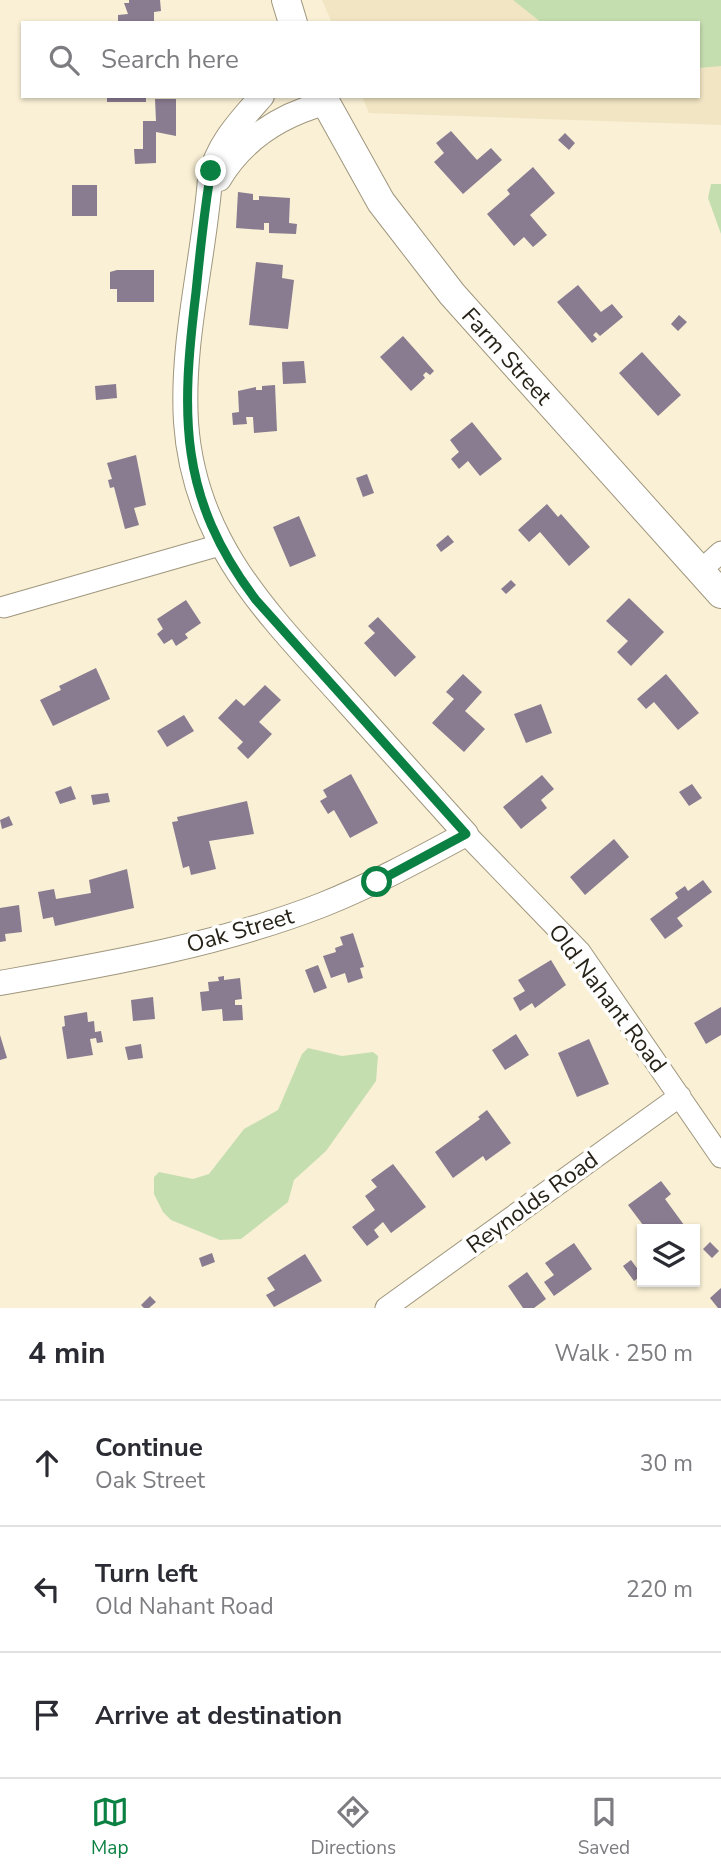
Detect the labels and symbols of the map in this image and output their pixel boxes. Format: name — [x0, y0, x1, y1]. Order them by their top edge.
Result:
route end — [195, 155, 226, 186]
street label: Farm Street — [455, 301, 559, 412]
route start — [361, 866, 392, 897]
street label: Oak Street — [183, 900, 298, 961]
street label: Old Nahant Road — [541, 918, 674, 1079]
street label: Reynolds Road — [460, 1144, 604, 1261]

